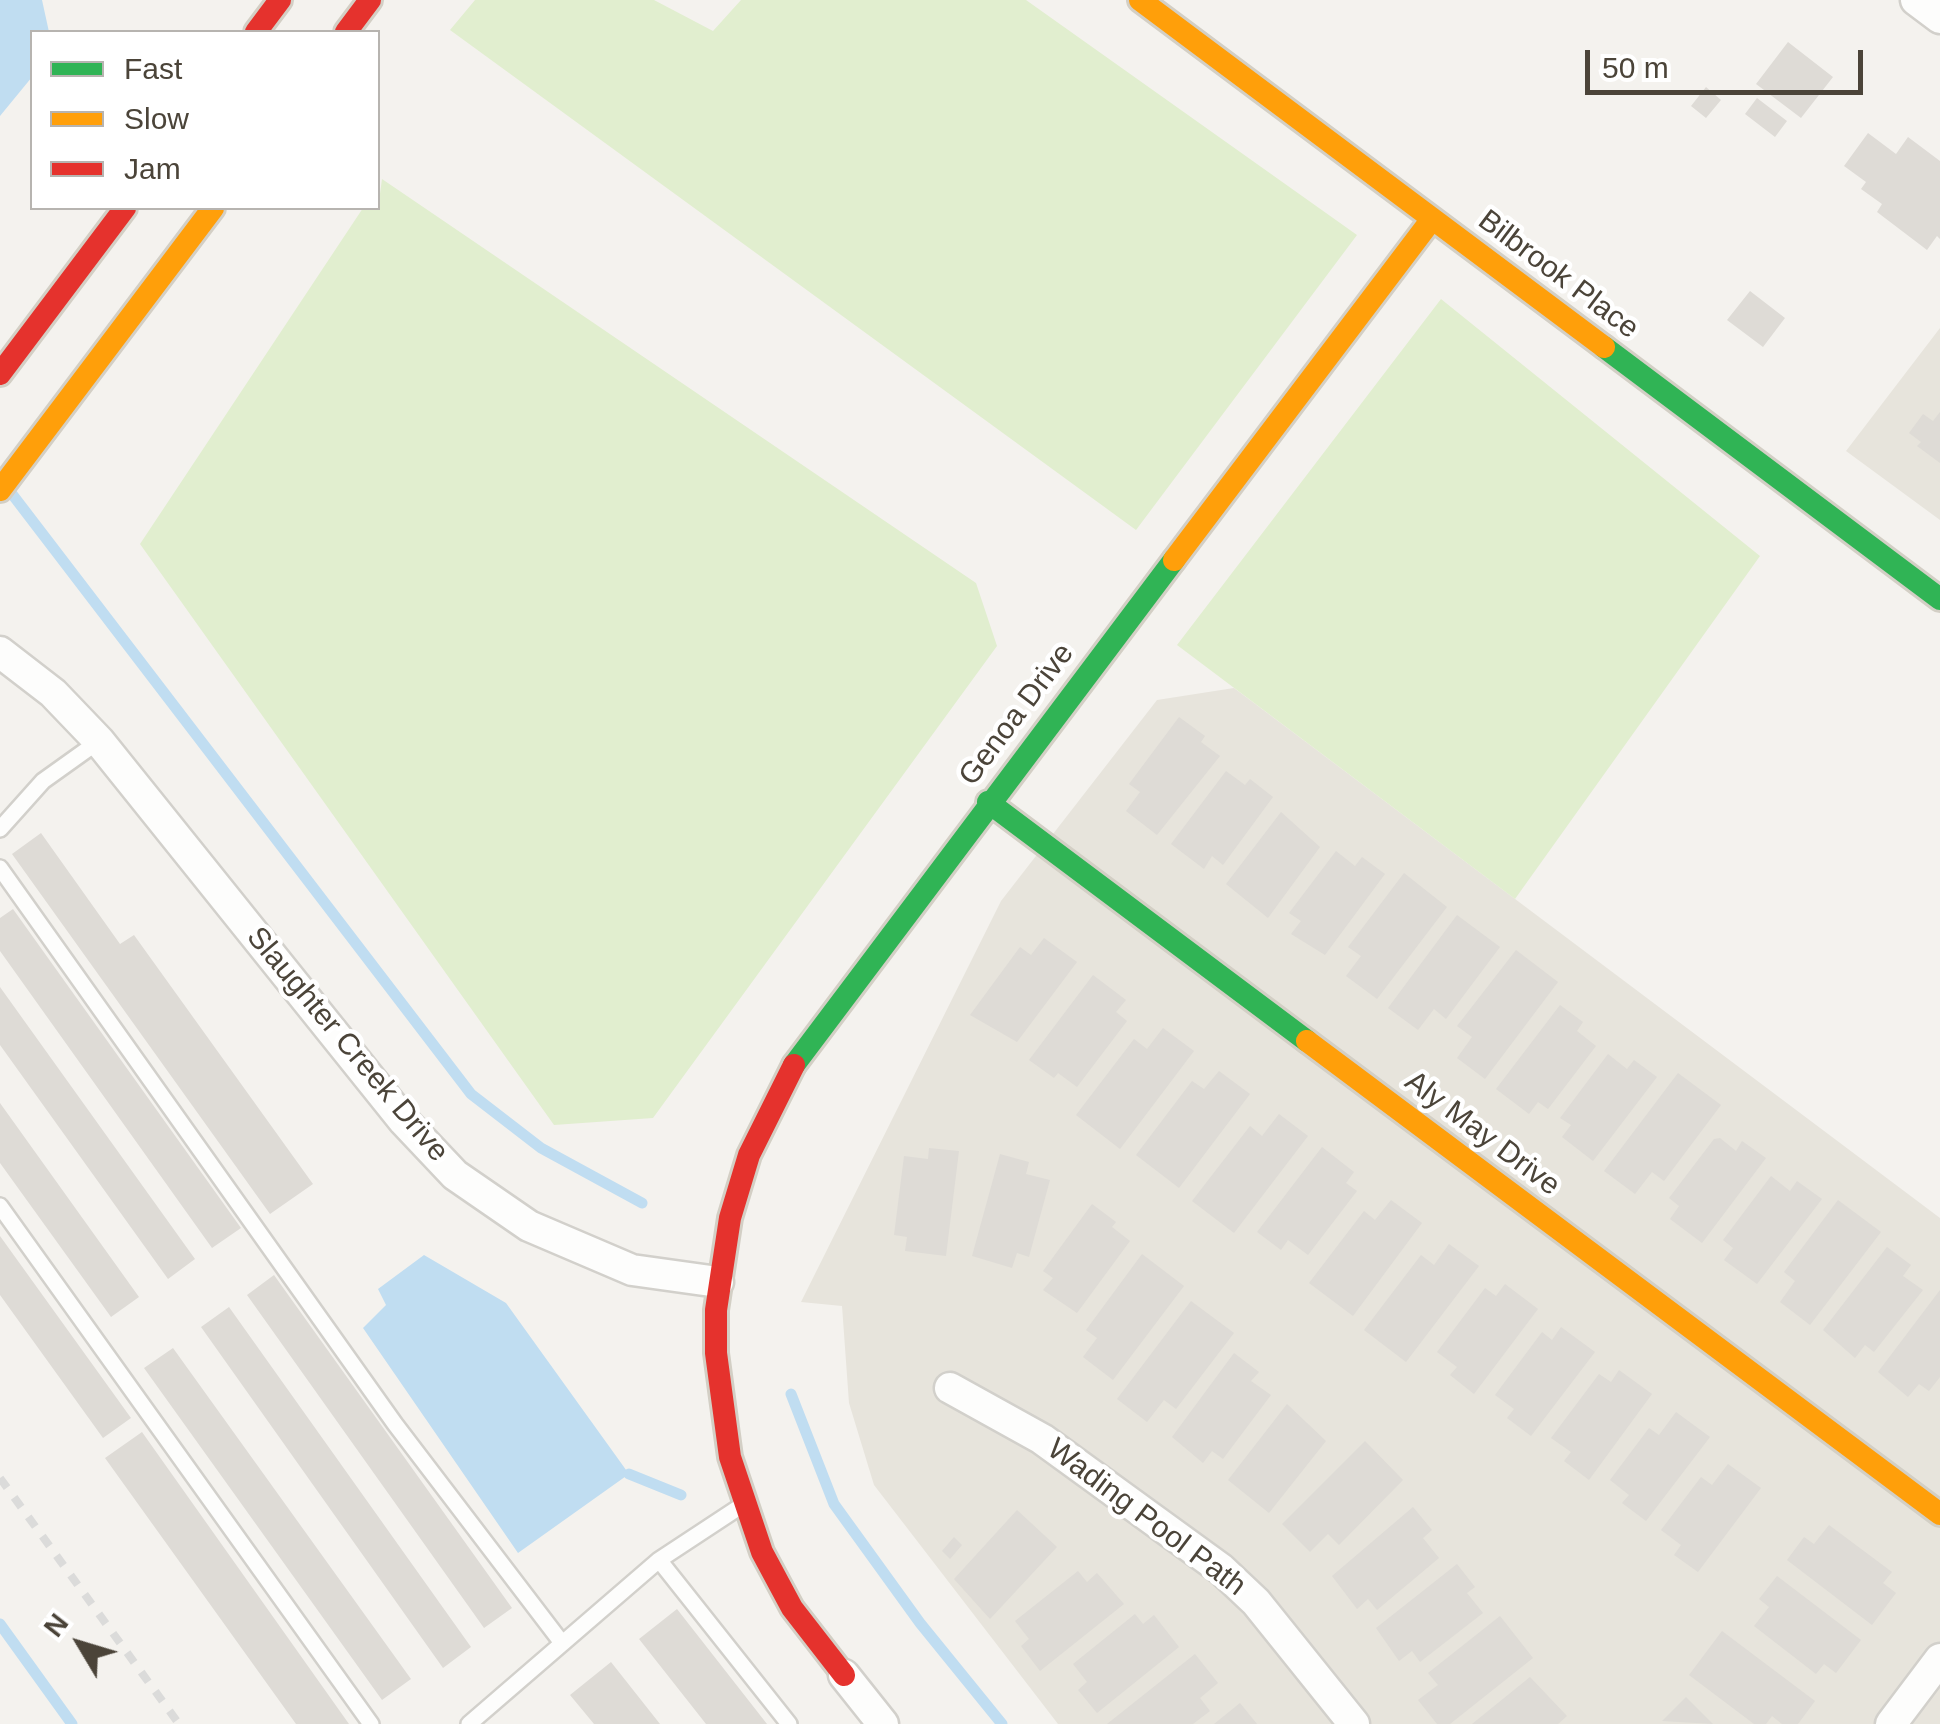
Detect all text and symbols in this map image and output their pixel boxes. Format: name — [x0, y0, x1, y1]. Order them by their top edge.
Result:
legend — [30, 30, 380, 210]
scale bar — [1590, 30, 1868, 92]
text: 50 m — [1602, 51, 1669, 84]
text: Fast — [124, 52, 182, 85]
text: Slow — [124, 102, 189, 135]
text: Jam — [124, 152, 181, 185]
street label: Bilbrook Place — [1471, 203, 1645, 347]
street label: Genoa Drive — [952, 637, 1082, 793]
street label: Slaughter Creek Drive — [238, 920, 456, 1170]
street label: Aly May Drive — [1397, 1064, 1567, 1204]
street label: Wading Pool Path — [1040, 1432, 1252, 1604]
north arrow — [30, 1594, 130, 1694]
text: N — [38, 1608, 74, 1643]

